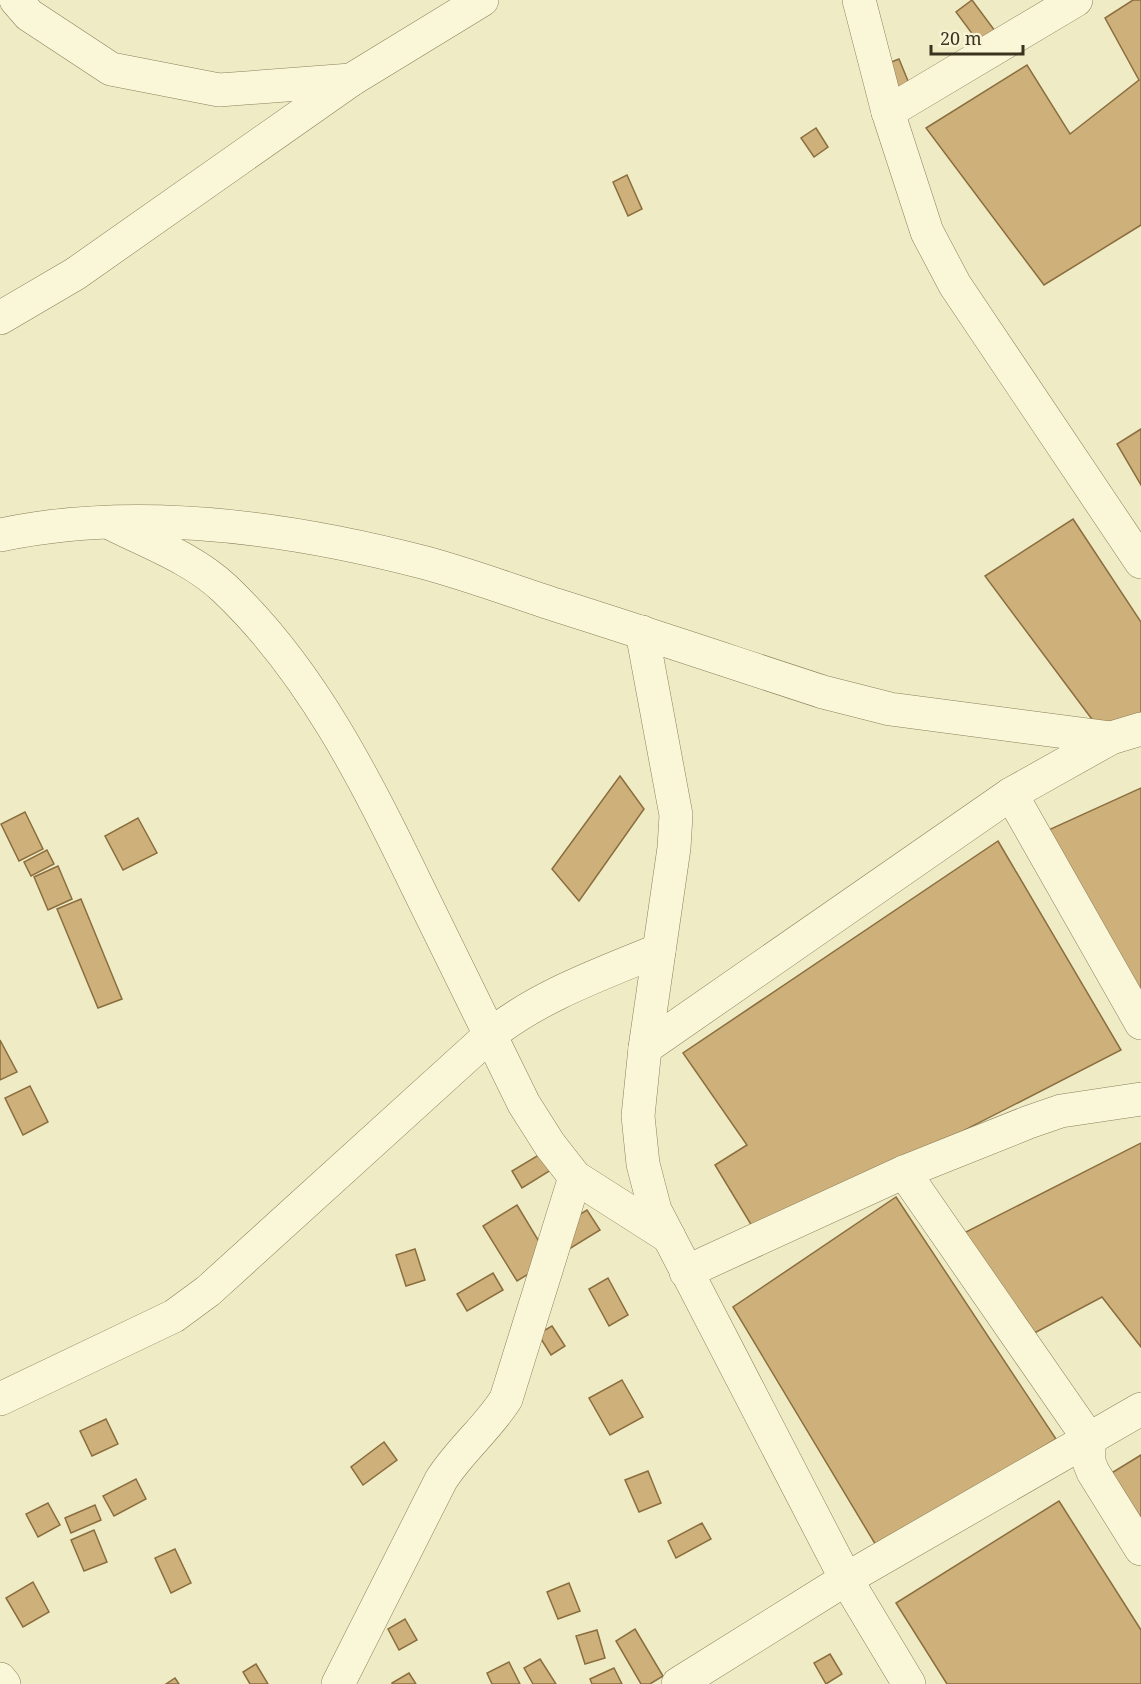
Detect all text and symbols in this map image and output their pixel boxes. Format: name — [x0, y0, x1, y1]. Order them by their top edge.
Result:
scale bar — [931, 18, 1022, 56]
text: 20 m — [940, 26, 982, 50]

